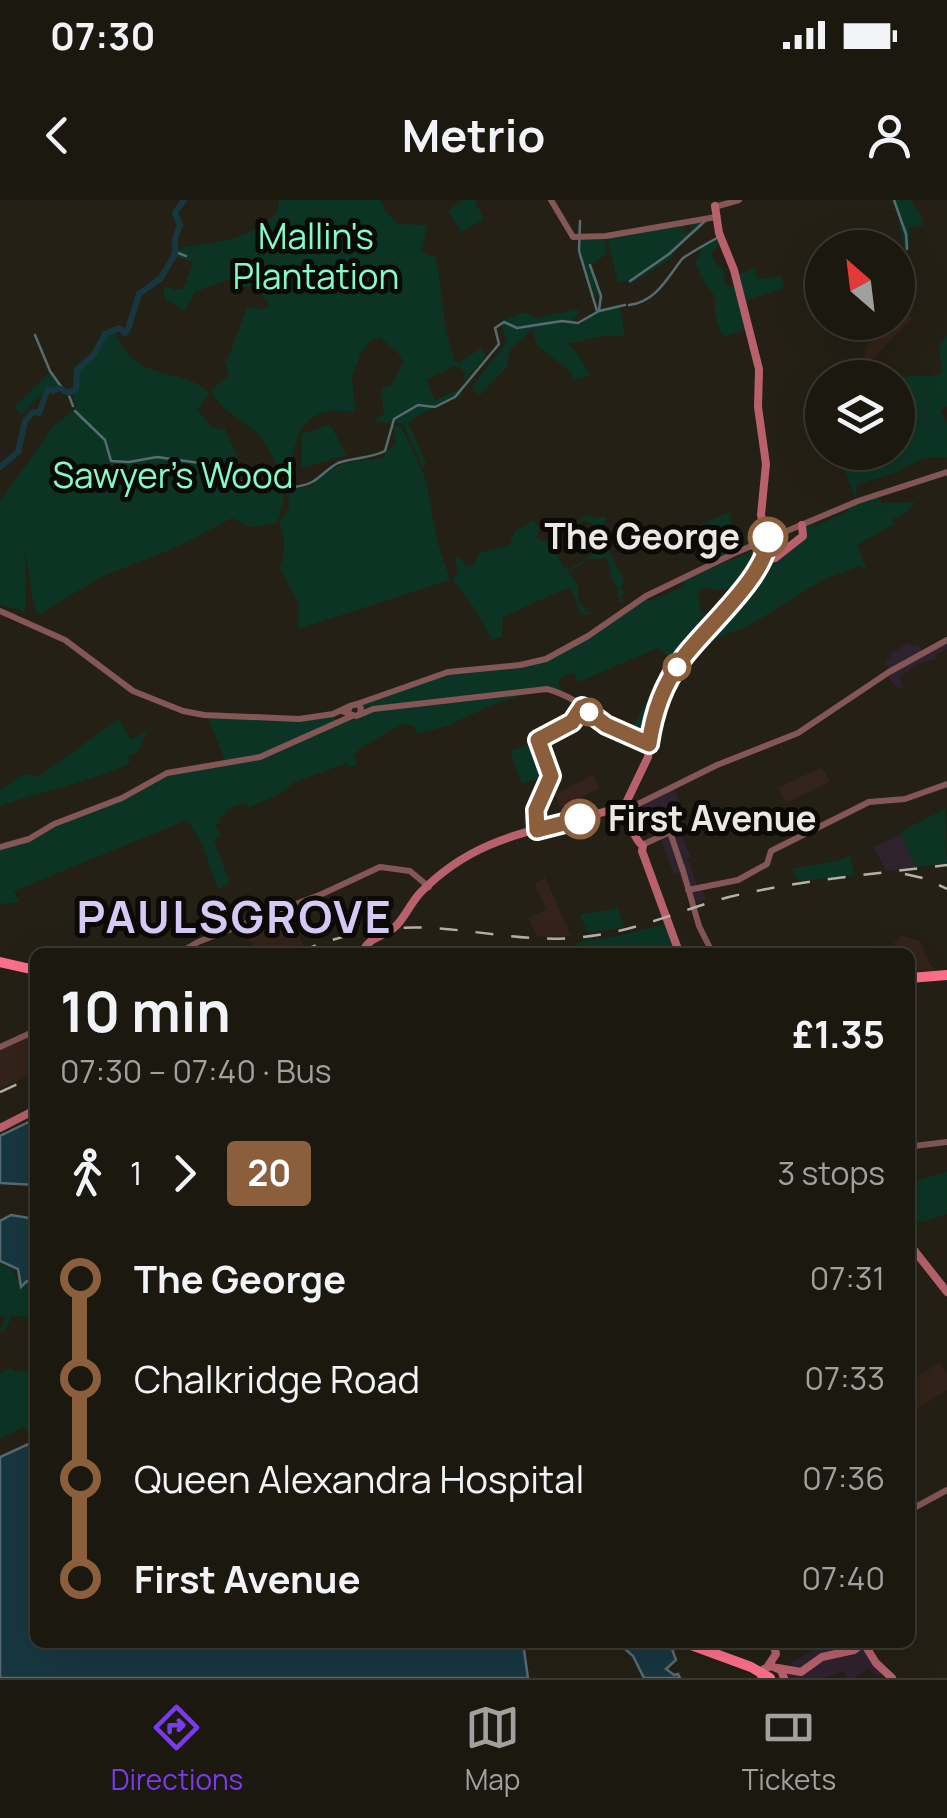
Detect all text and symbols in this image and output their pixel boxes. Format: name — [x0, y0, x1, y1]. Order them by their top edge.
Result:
text: 07:30 — [50, 9, 155, 61]
text: Metrio — [402, 104, 545, 166]
icon: back — [30, 108, 85, 163]
icon: person — [862, 108, 917, 163]
park label: Mallin's Plantation — [233, 212, 399, 300]
north arrow — [805, 230, 915, 340]
map controls — [805, 230, 915, 470]
button: layers — [805, 360, 915, 470]
park label: Sawyer's Wood — [53, 451, 293, 499]
place label: The George — [545, 512, 740, 560]
marker: The George — [749, 518, 787, 556]
unlabelled marker — [664, 654, 690, 680]
unlabelled marker — [576, 699, 602, 725]
place label: First Avenue — [608, 794, 817, 842]
marker: First Avenue — [561, 800, 599, 838]
district label: PAULSGROVE — [77, 885, 393, 947]
text: 10 min — [60, 973, 231, 1049]
text: £1.35 — [792, 1007, 885, 1059]
text: 07:30 – 07:40 · Bus — [60, 1049, 331, 1093]
icon: walk — [60, 1146, 115, 1201]
icon: forward — [157, 1146, 212, 1201]
text: 20 — [247, 1149, 291, 1197]
text: 1 — [130, 1151, 142, 1195]
text: 3 stops — [777, 1151, 885, 1195]
text: The George — [134, 1252, 346, 1304]
text: 07:31 — [810, 1256, 885, 1300]
text: Chalkridge Road — [134, 1352, 420, 1404]
text: 07:33 — [804, 1356, 885, 1400]
text: Queen Alexandra Hospital — [134, 1452, 584, 1504]
text: 07:36 — [802, 1456, 885, 1500]
text: First Avenue — [134, 1552, 361, 1604]
text: 07:40 — [801, 1556, 885, 1600]
tab: Directions — [111, 1700, 243, 1798]
tab: Map — [465, 1700, 520, 1798]
tab: Tickets — [742, 1700, 836, 1798]

